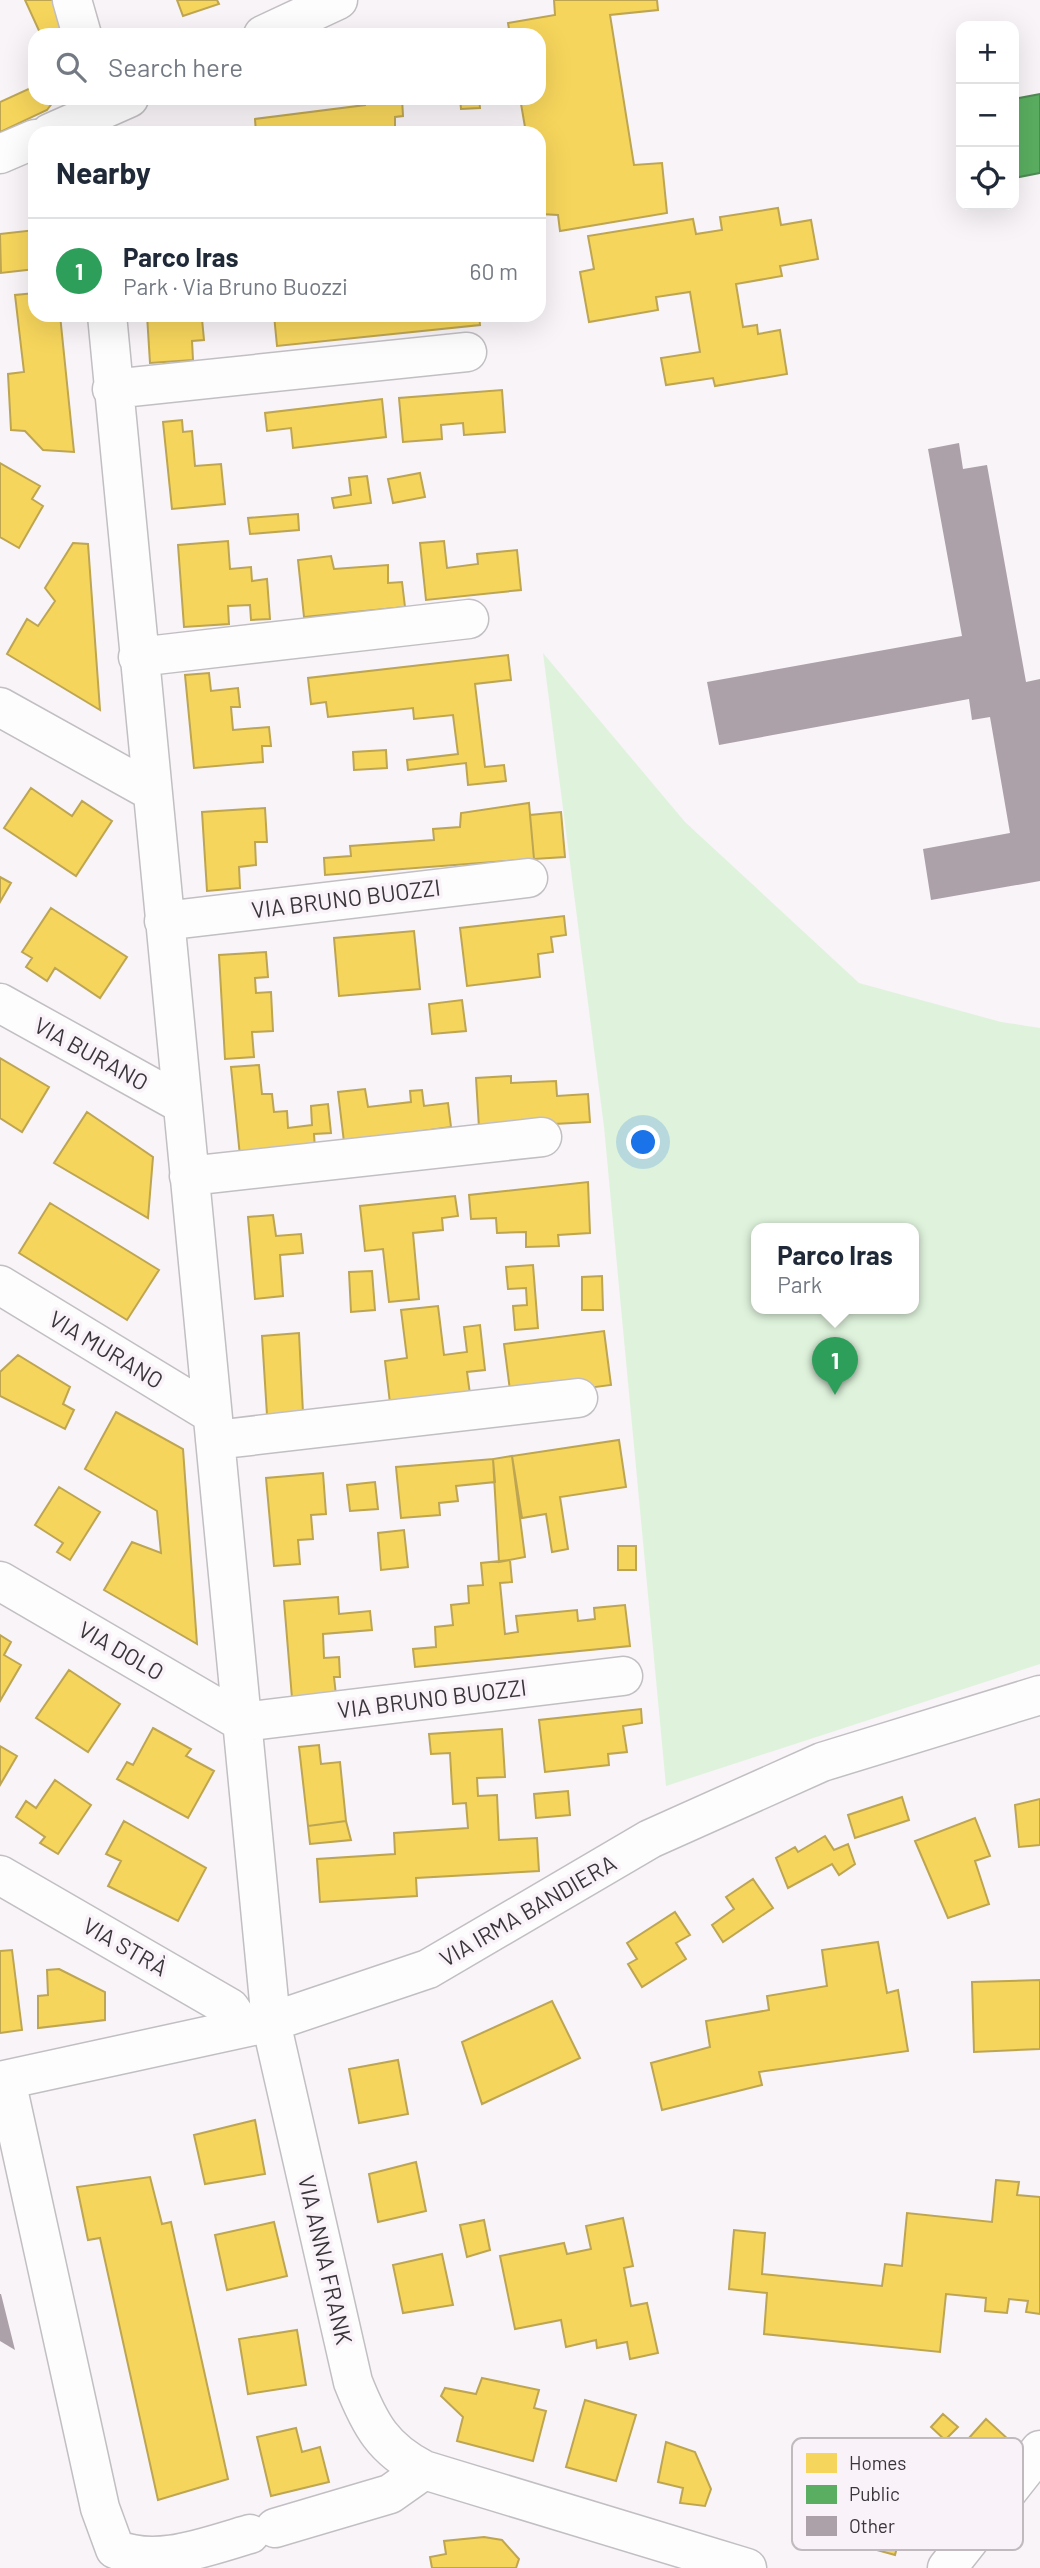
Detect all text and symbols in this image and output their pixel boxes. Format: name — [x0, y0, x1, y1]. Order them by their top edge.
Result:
map controls — [956, 21, 1019, 210]
button: + — [956, 21, 1019, 84]
search box — [28, 28, 546, 105]
icon: search — [52, 48, 90, 86]
text: Search here — [108, 51, 243, 82]
button: − — [956, 84, 1019, 147]
button: locate — [956, 147, 1019, 210]
text: Nearby — [56, 154, 151, 190]
text: Parco Iras — [123, 241, 239, 272]
text: 1 — [75, 257, 83, 285]
text: 60 m — [470, 257, 518, 285]
text: Park · Via Bruno Buozzi — [123, 272, 348, 300]
street label: VIA BRUNO BUOZZI — [250, 873, 442, 924]
street label: VIA BURANO — [30, 1010, 153, 1096]
your location — [626, 1125, 660, 1159]
popup — [751, 1223, 919, 1314]
text: Parco Iras — [777, 1239, 893, 1270]
text: Park — [777, 1270, 822, 1298]
street label: VIA MURANO — [44, 1304, 169, 1394]
pin: 1 — [812, 1337, 858, 1395]
street label: VIA DOLO — [74, 1615, 169, 1686]
street label: VIA BRUNO BUOZZI — [336, 1673, 528, 1724]
street label: VIA IRMA BANDIERA — [434, 1848, 621, 1972]
street label: VIA STRÀ — [78, 1911, 173, 1982]
street label: VIA ANNA FRANK — [293, 2172, 359, 2347]
legend — [792, 2438, 1023, 2550]
text: Homes — [849, 2451, 906, 2474]
text: Public — [849, 2482, 900, 2505]
text: Other — [849, 2514, 895, 2537]

